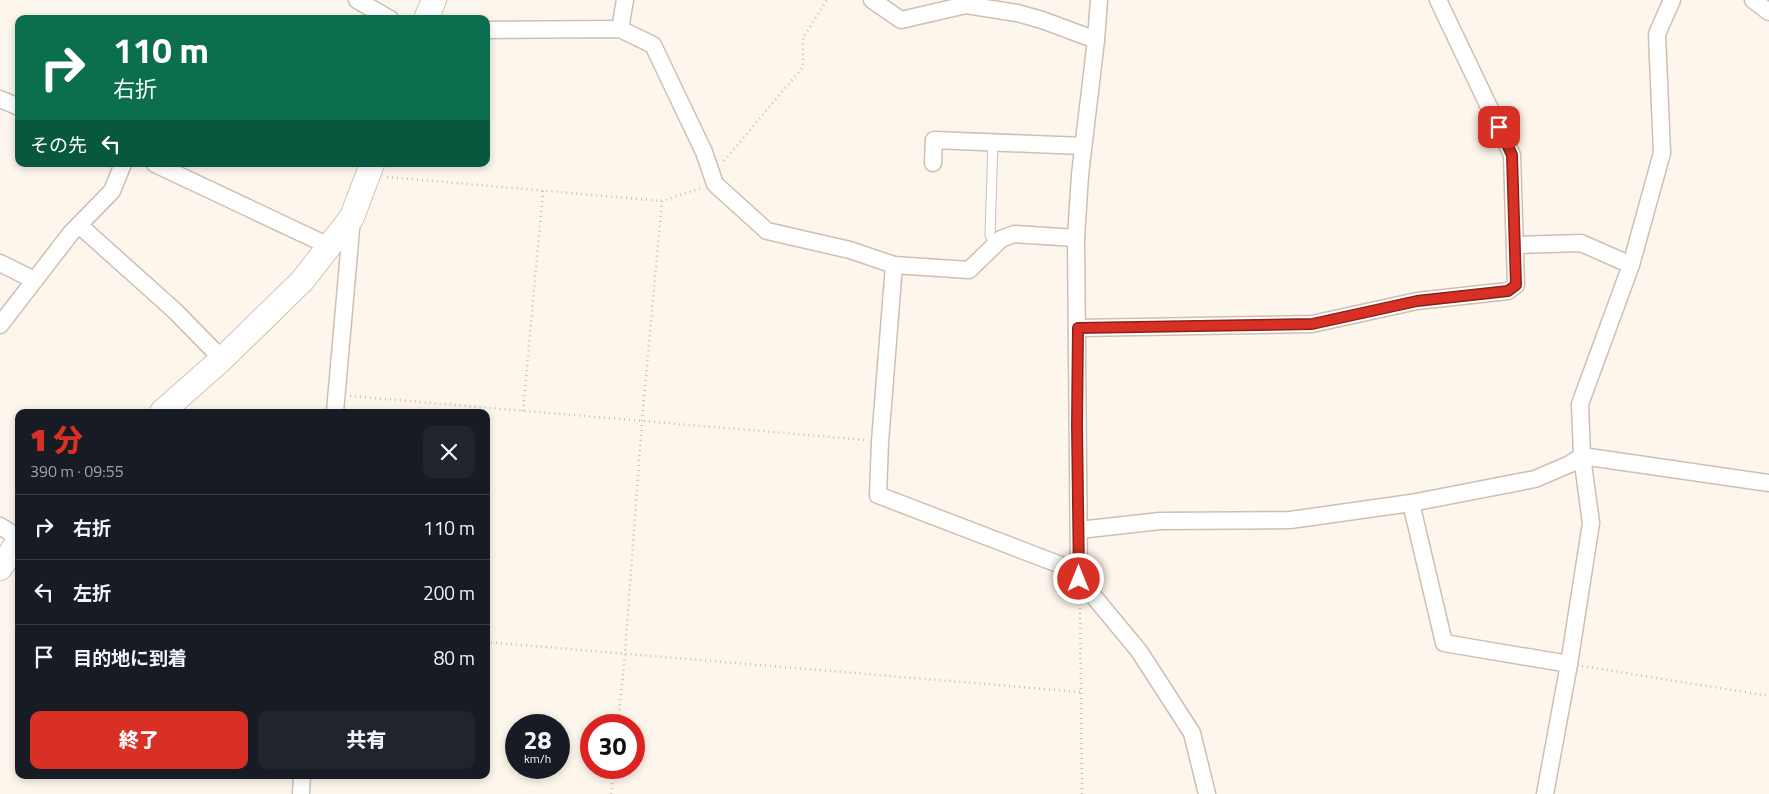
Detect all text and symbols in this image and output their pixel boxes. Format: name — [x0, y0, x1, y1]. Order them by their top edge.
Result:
text: 110 m — [113, 23, 209, 77]
icon: right — [30, 35, 95, 100]
text: 右折 — [113, 72, 157, 106]
pin — [1478, 106, 1520, 148]
icon: arrive — [1485, 113, 1513, 141]
text: その先 — [30, 130, 87, 159]
icon: left — [97, 130, 125, 158]
text: 1 分 — [30, 417, 83, 463]
button: close — [423, 426, 475, 478]
text: 390 m · 09:55 — [30, 459, 124, 483]
icon: right — [30, 513, 58, 541]
text: 右折 — [73, 513, 111, 542]
text: 110 m — [423, 513, 475, 542]
position arrow — [1052, 552, 1104, 604]
icon: left — [30, 578, 58, 606]
text: 左折 — [73, 578, 111, 607]
text: 200 m — [423, 578, 475, 607]
icon: arrive — [30, 643, 58, 671]
text: 目的地に到着 — [73, 643, 187, 672]
text: 80 m — [434, 643, 475, 672]
button: 終了 — [30, 711, 248, 769]
button: 共有 — [258, 711, 475, 769]
speed limit sign: 30 — [580, 714, 645, 779]
text: 28 — [523, 721, 552, 759]
text: km/h — [524, 749, 551, 768]

